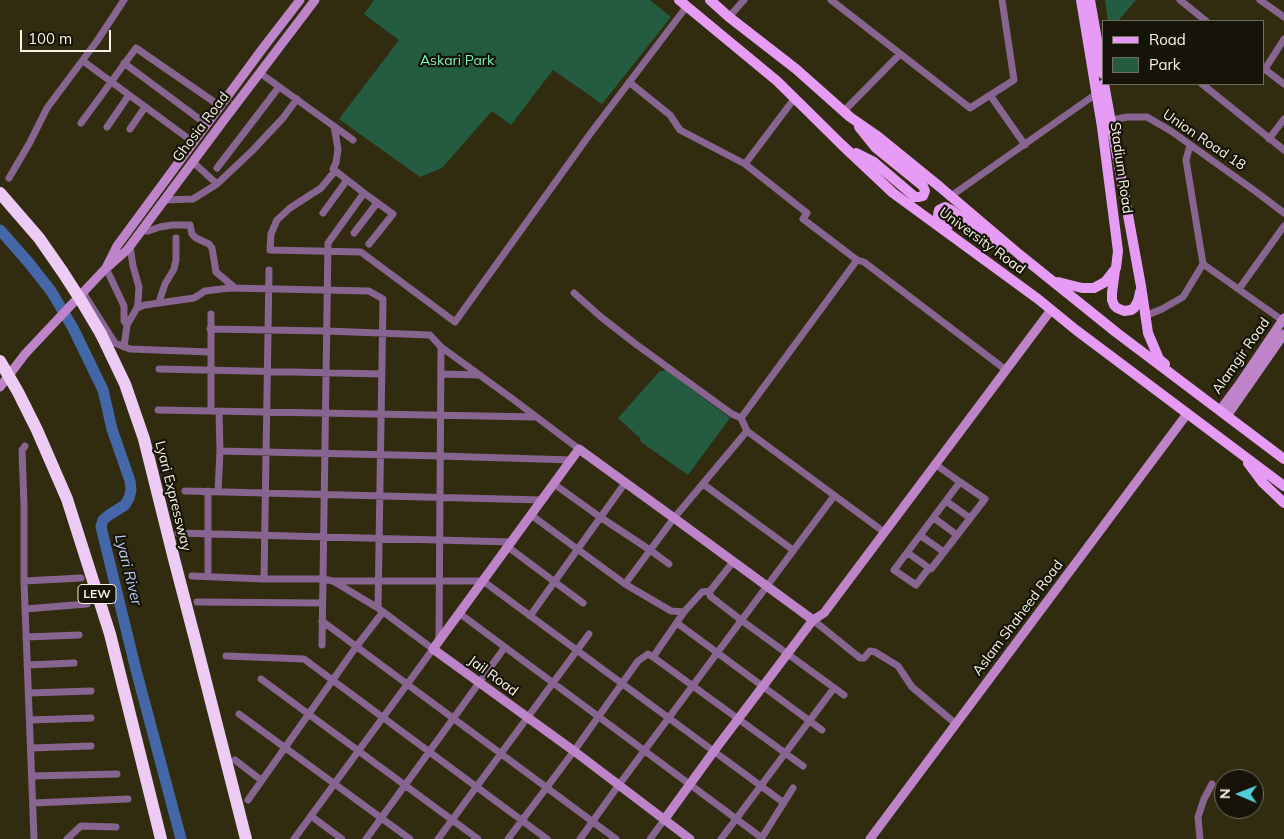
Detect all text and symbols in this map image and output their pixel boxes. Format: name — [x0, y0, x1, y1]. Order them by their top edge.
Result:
scale bar — [22, 20, 114, 52]
legend — [1102, 20, 1264, 85]
text: 100 m — [28, 29, 72, 48]
text: Road — [1149, 30, 1186, 49]
park label: Askari Park — [420, 53, 494, 69]
text: Park — [1149, 55, 1181, 74]
street label: Ghosia Road — [169, 89, 233, 165]
street label: Union Road 18 — [1159, 106, 1249, 174]
street label: Stadium Road — [1106, 121, 1136, 215]
street label: University Road — [936, 204, 1028, 278]
street label: Alamgir Road — [1209, 315, 1273, 397]
street label: Lyari Expressway — [151, 439, 195, 553]
water label: Lyari River — [110, 533, 146, 607]
street label: Aslam Shaheed Road — [969, 557, 1067, 679]
road number: LEW — [78, 584, 116, 604]
street label: Jail Road — [465, 652, 521, 700]
north arrow — [1214, 769, 1264, 819]
text: N — [1216, 788, 1234, 799]

